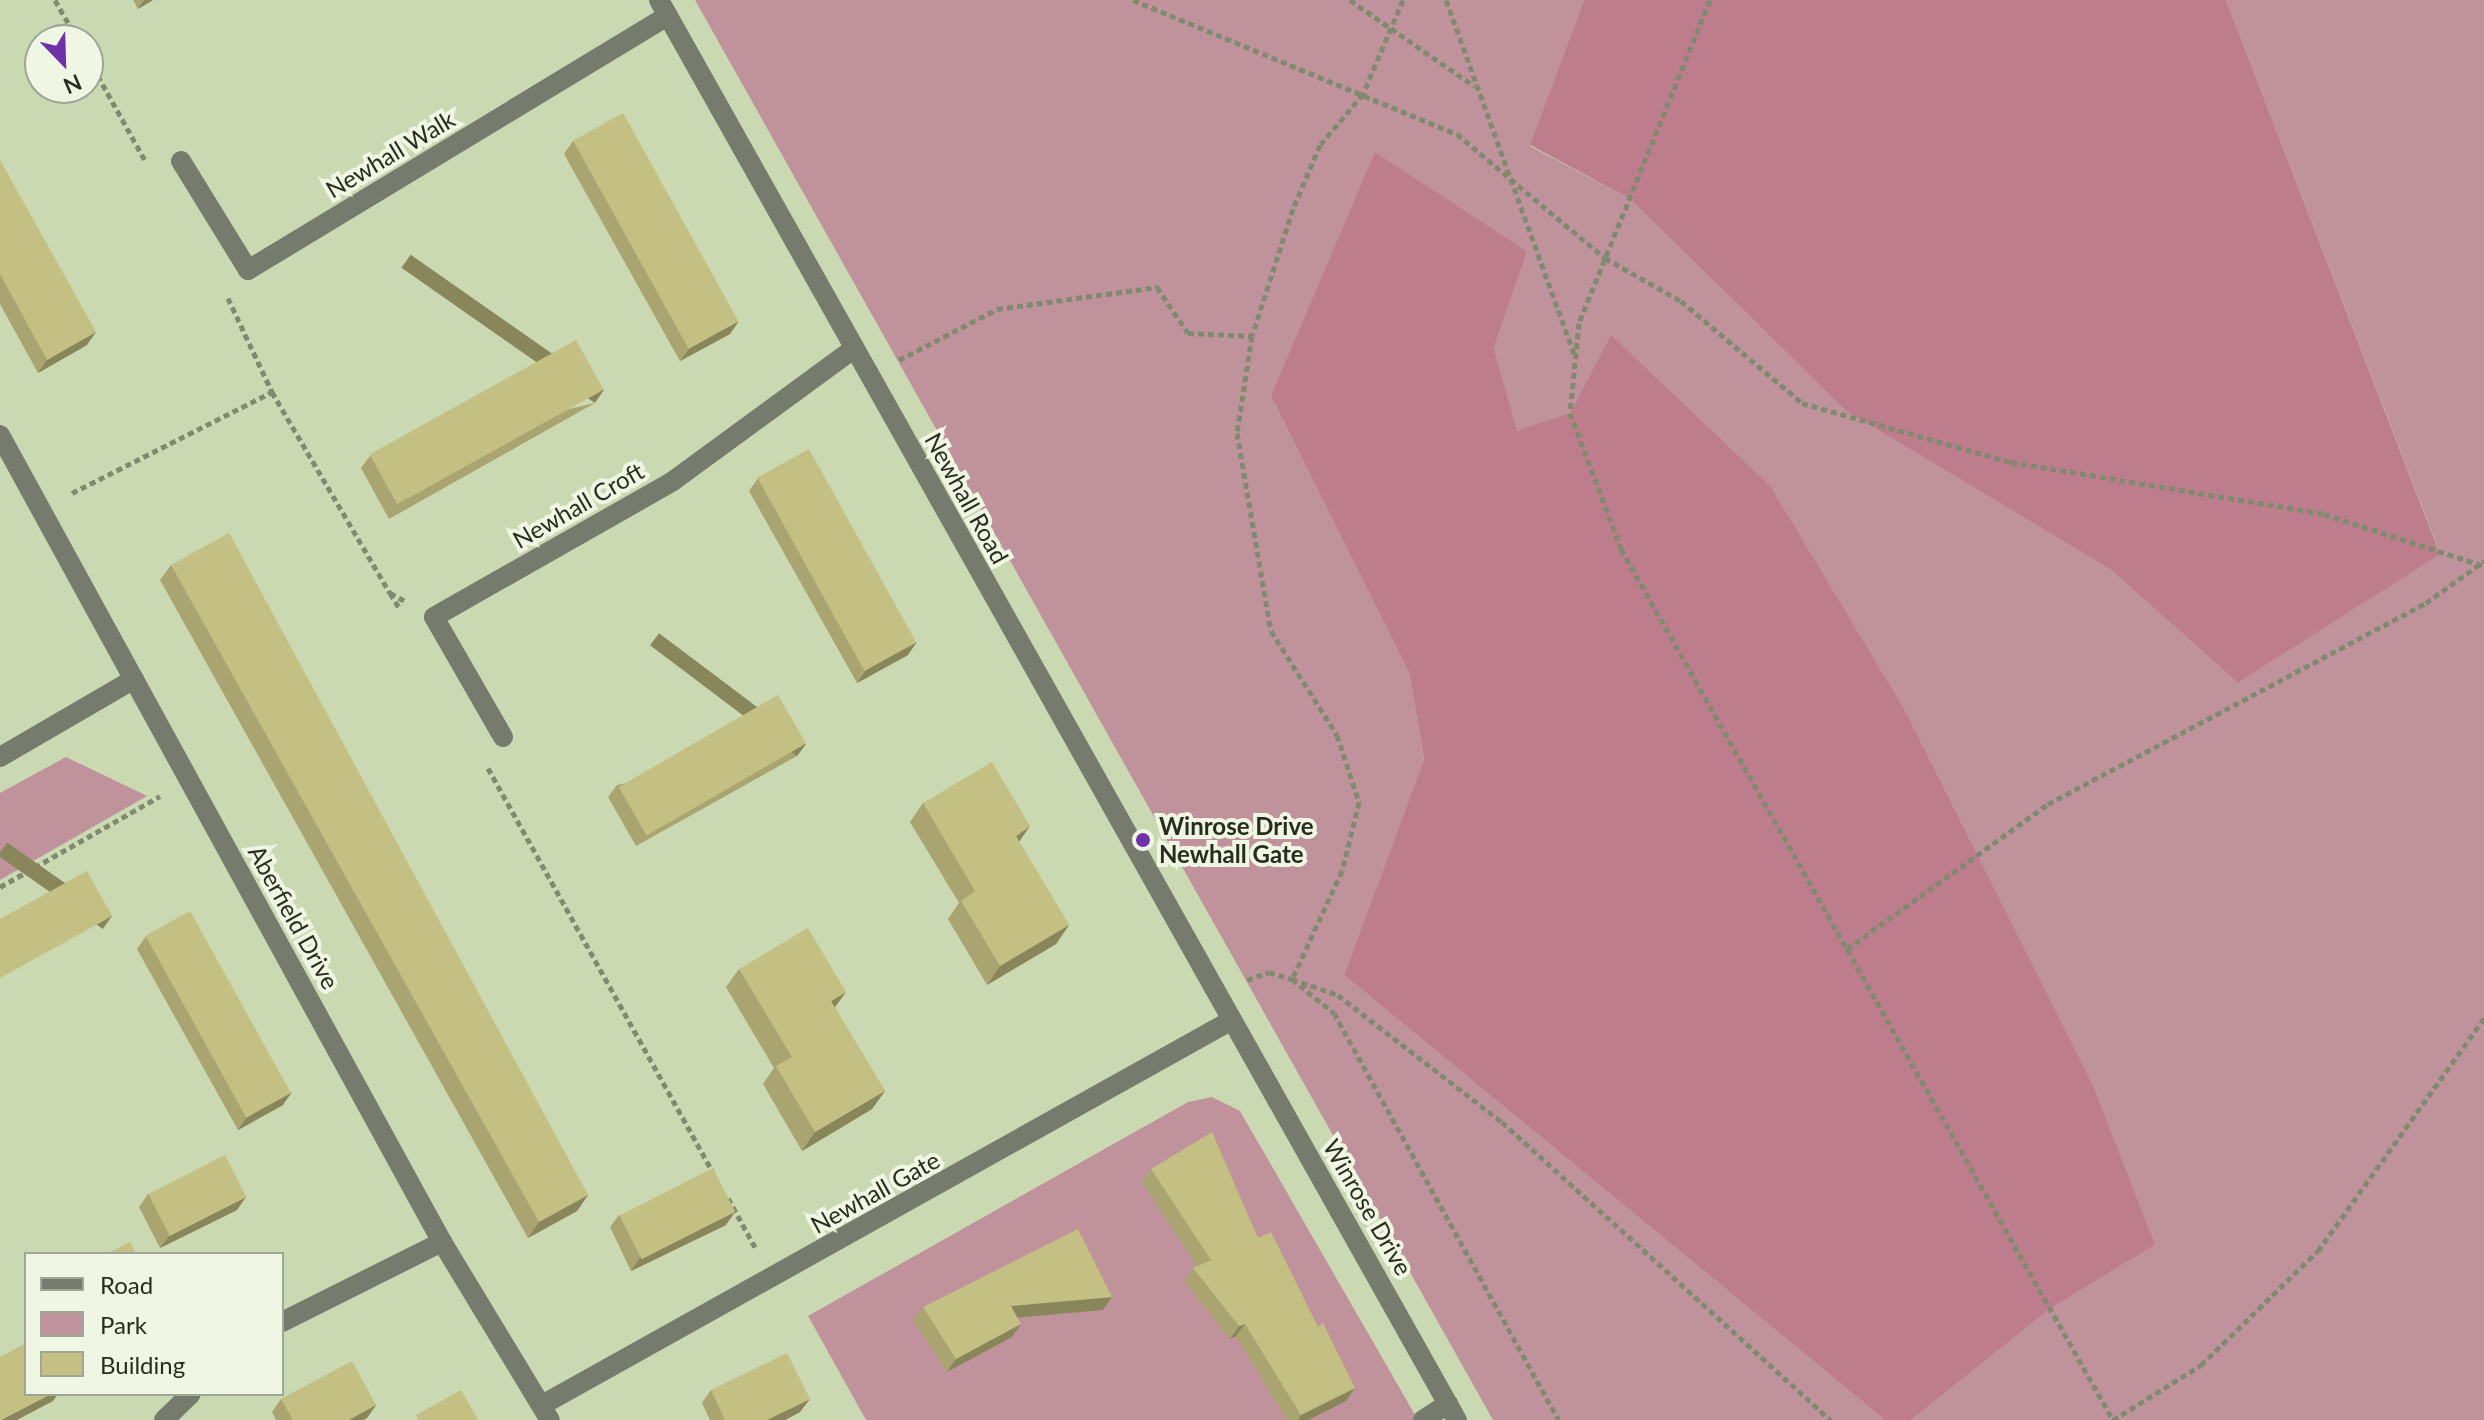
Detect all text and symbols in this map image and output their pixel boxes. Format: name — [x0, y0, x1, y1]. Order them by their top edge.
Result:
north arrow — [24, 24, 104, 104]
text: N — [60, 69, 86, 100]
street label: Newhall Walk — [320, 104, 460, 204]
street label: Newhall Road — [919, 427, 1015, 569]
street label: Newhall Croft — [508, 456, 648, 554]
place label: Winrose Drive Newhall Gate — [1159, 812, 1314, 868]
marker: Winrose Drive Newhall Gate — [1134, 831, 1152, 849]
street label: Aberfield Drive — [243, 840, 345, 994]
street label: Winrose Drive — [1317, 1134, 1419, 1280]
street label: Newhall Gate — [806, 1145, 944, 1239]
legend — [24, 1252, 284, 1396]
text: Road — [100, 1270, 153, 1299]
text: Park — [100, 1310, 147, 1339]
text: Building — [100, 1350, 185, 1379]

